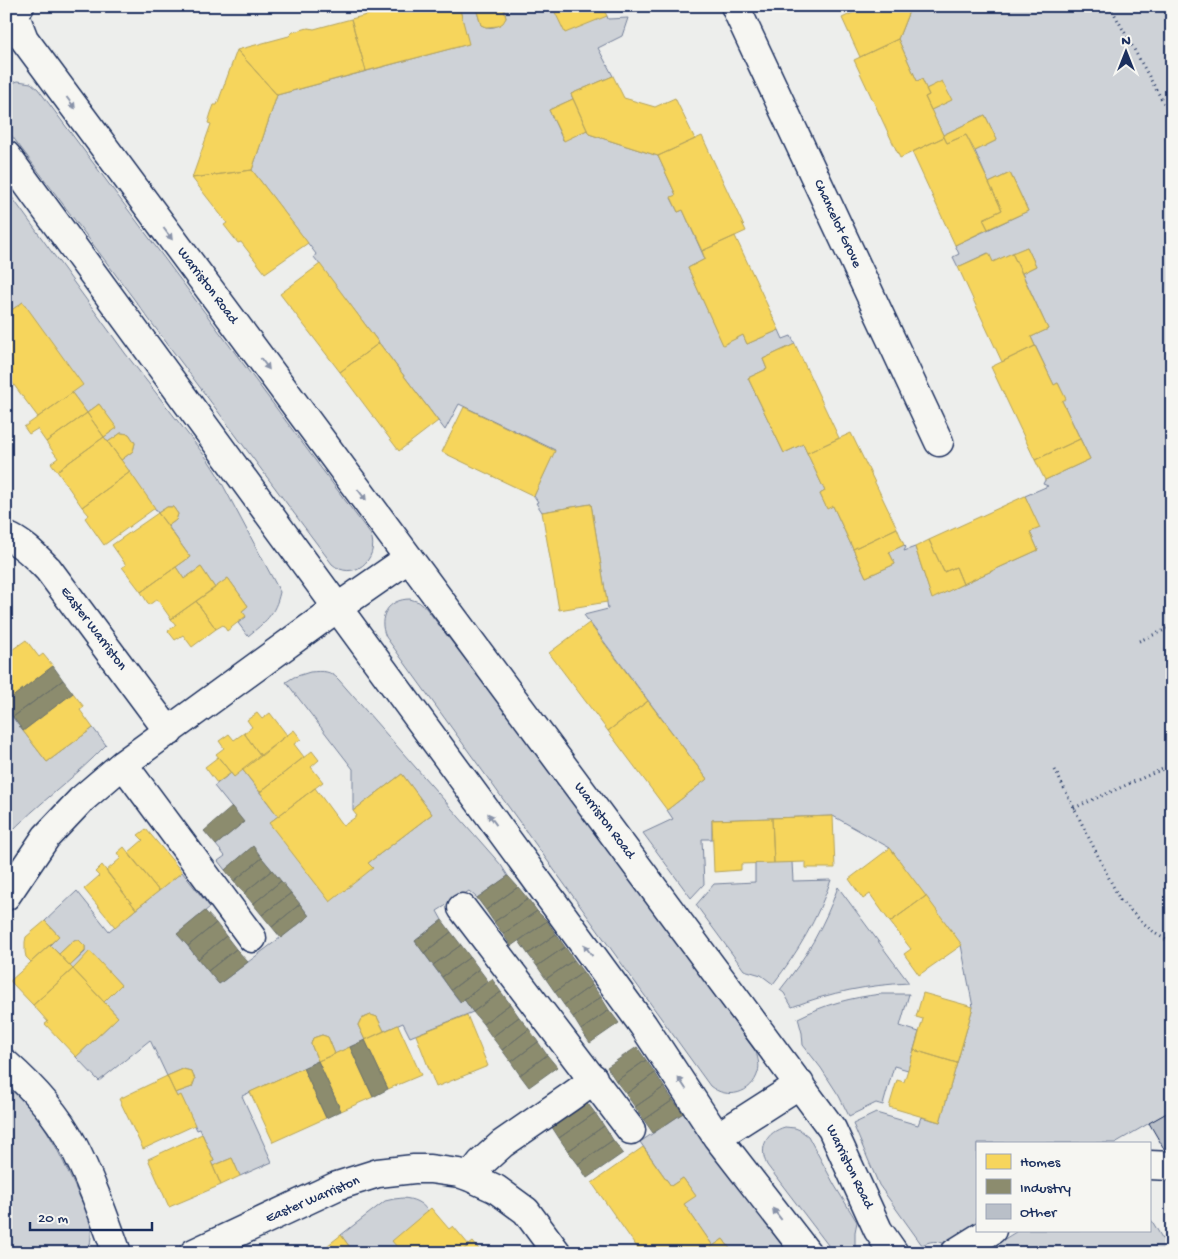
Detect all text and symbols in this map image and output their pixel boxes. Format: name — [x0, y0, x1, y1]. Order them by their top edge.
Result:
north arrow — [1100, 28, 1150, 78]
text: N — [1121, 33, 1131, 50]
one-way arrow — [66, 96, 77, 109]
street label: Chancelot Grove — [809, 177, 865, 271]
one-way arrow — [163, 227, 173, 241]
street label: Warriston Road — [173, 244, 242, 329]
one-way arrow — [260, 357, 270, 371]
one-way arrow — [357, 488, 367, 502]
street label: Easter Warriston — [56, 584, 130, 674]
street label: Warriston Road — [570, 779, 639, 864]
one-way arrow — [487, 813, 498, 826]
one-way arrow — [583, 944, 594, 957]
one-way arrow — [677, 1076, 687, 1090]
street label: Warriston Road — [821, 1122, 877, 1213]
legend — [976, 1142, 1150, 1232]
text: Homes — [1020, 1154, 1061, 1172]
street label: Easter Warriston — [264, 1172, 363, 1227]
text: Industry — [1020, 1180, 1072, 1198]
scale bar — [30, 1199, 152, 1231]
text: Other — [1020, 1204, 1058, 1222]
one-way arrow — [772, 1208, 783, 1221]
text: 20 m — [38, 1210, 68, 1228]

